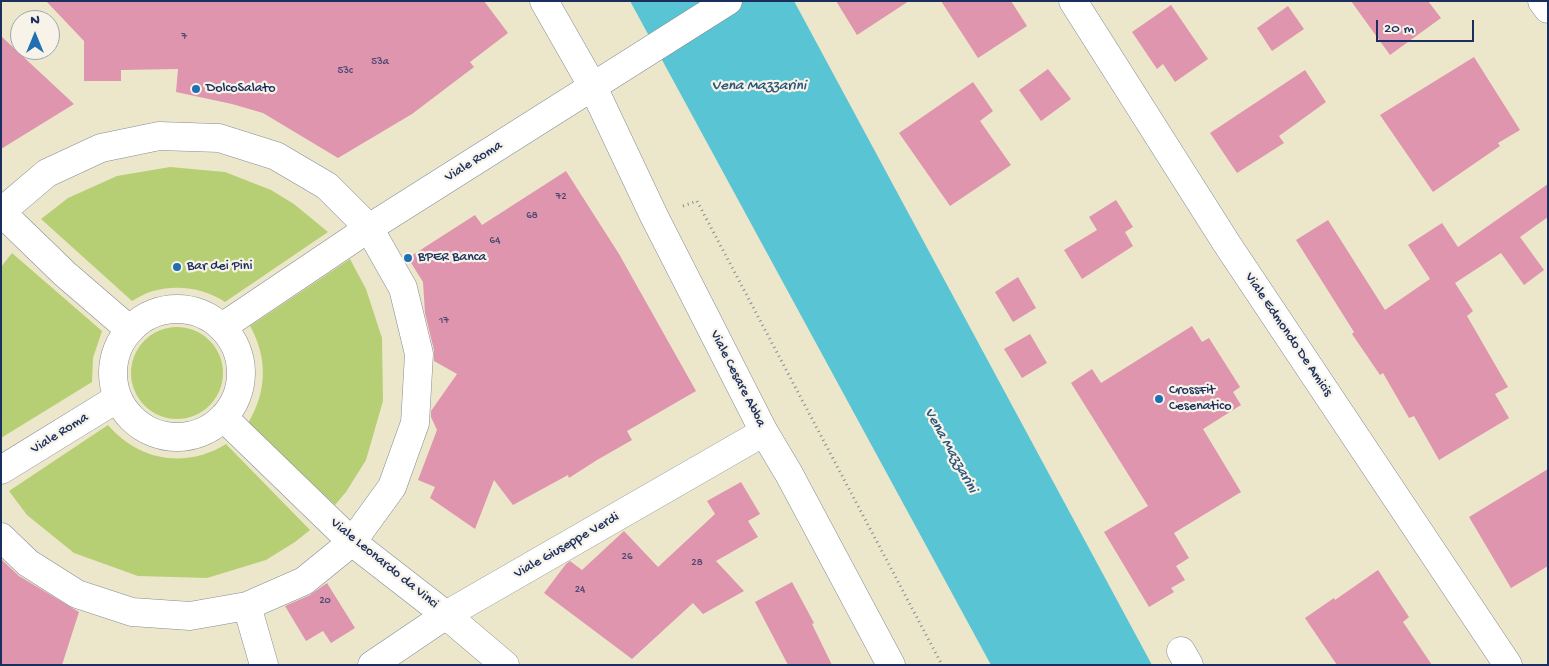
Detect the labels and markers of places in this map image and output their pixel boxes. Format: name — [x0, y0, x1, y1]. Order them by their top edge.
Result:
place label: DolcoSalato — [206, 81, 276, 97]
marker: DolcoSalato — [190, 83, 202, 95]
place label: BPER Banca — [418, 250, 486, 266]
marker: BPER Banca — [402, 252, 414, 264]
place label: Bar dei Pini — [187, 259, 252, 275]
marker: Bar dei Pini — [171, 261, 183, 273]
place label: CrossFit Cesenatico — [1169, 383, 1231, 416]
marker: CrossFit Cesenatico — [1153, 393, 1165, 405]

